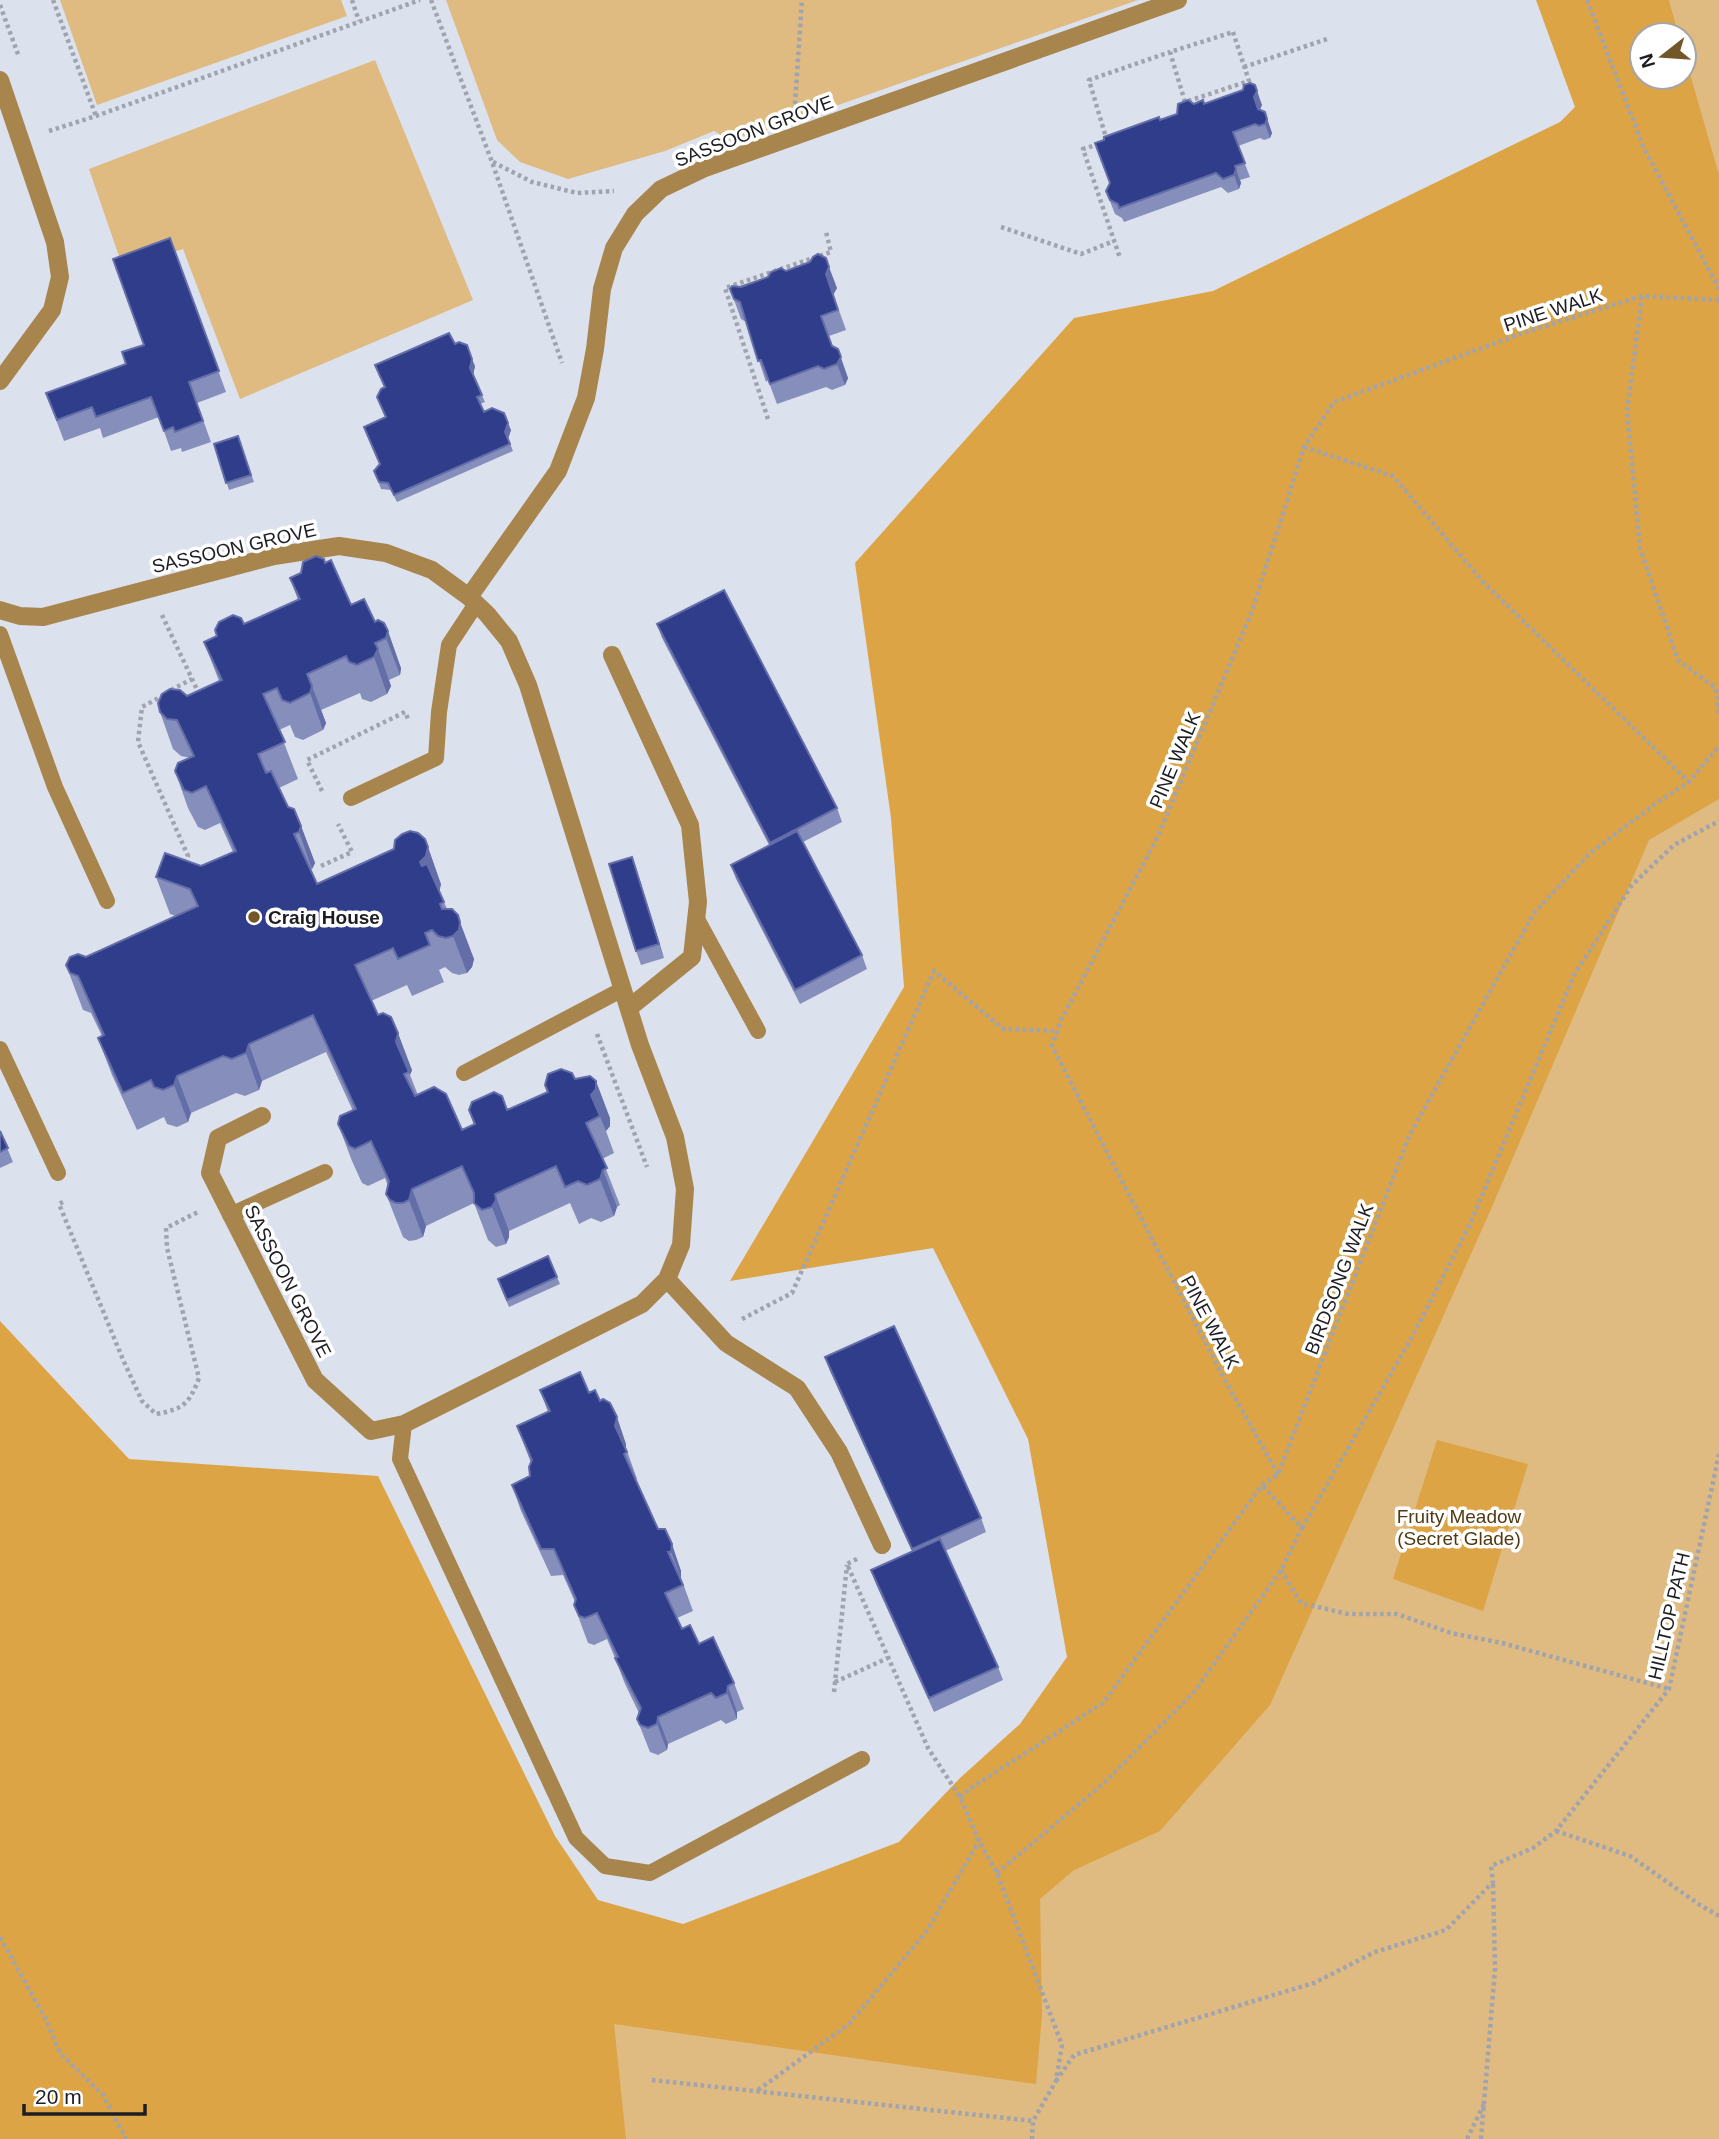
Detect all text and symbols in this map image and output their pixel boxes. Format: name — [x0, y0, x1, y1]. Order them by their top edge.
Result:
north arrow — [1628, 21, 1698, 91]
text: N — [1635, 51, 1659, 70]
street label: SASSOON GROVE — [672, 91, 836, 171]
street label: PINE WALK — [1501, 284, 1605, 336]
street label: SASSOON GROVE — [150, 519, 318, 577]
street label: PINE WALK — [1145, 708, 1205, 811]
place label: Craig House — [268, 907, 380, 928]
marker: Craig House — [246, 909, 262, 925]
street label: BIRDSONG WALK — [1301, 1200, 1378, 1357]
street label: SASSOON GROVE — [241, 1201, 335, 1361]
street label: PINE WALK — [1177, 1272, 1244, 1373]
park label: Fruity Meadow (Secret Glade) — [1397, 1506, 1522, 1549]
street label: HILLTOP PATH — [1644, 1550, 1694, 1682]
scale bar — [24, 2072, 145, 2116]
text: 20 m — [35, 2085, 82, 2108]

